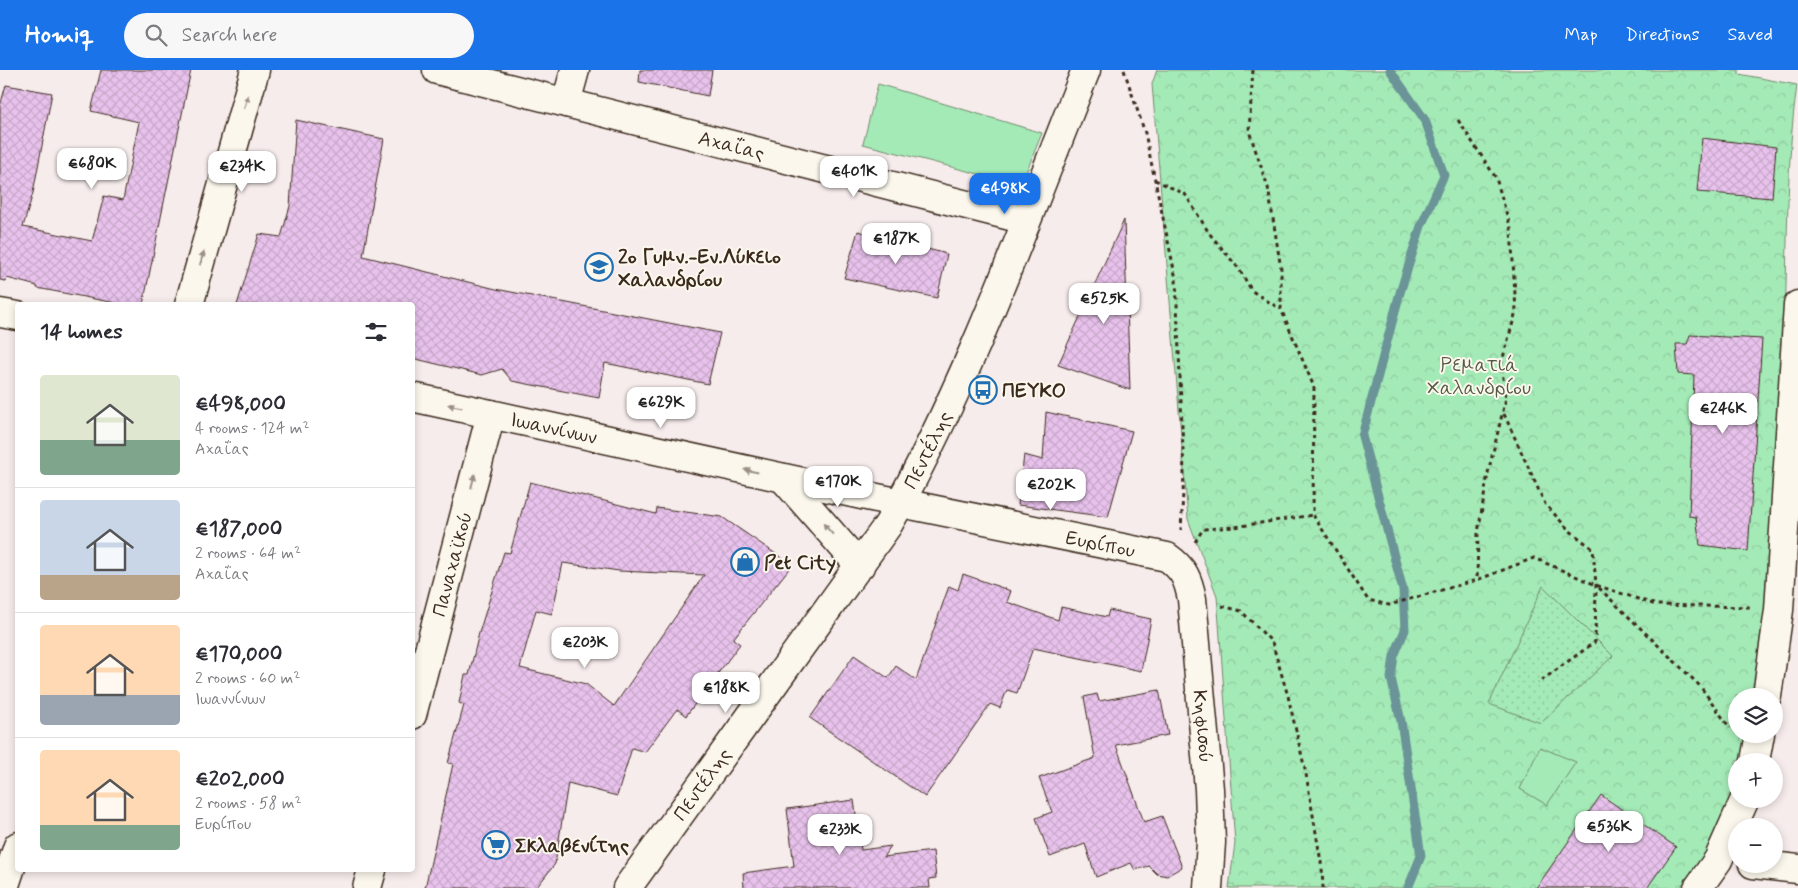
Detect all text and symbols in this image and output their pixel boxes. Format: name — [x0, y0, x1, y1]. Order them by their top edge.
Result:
search box — [124, 13, 474, 58]
text: Homiq — [25, 20, 94, 51]
icon: search — [142, 21, 170, 49]
text: Search here — [182, 23, 277, 48]
text: Map — [1565, 23, 1598, 47]
text: Directions — [1626, 23, 1700, 47]
text: Saved — [1728, 23, 1773, 47]
one-way arrow — [242, 94, 250, 109]
street label: Αχαΐας — [695, 125, 767, 168]
pin: €680K — [57, 148, 127, 190]
pin: €234K — [207, 150, 277, 193]
text: €680K — [68, 153, 116, 174]
text: €234K — [219, 156, 265, 177]
pin: €401K — [819, 156, 889, 198]
text: €401K — [831, 161, 877, 182]
pin: €498K — [970, 172, 1040, 215]
text: €498K — [980, 178, 1030, 199]
pin: €187K — [861, 222, 931, 265]
text: €187K — [873, 228, 919, 249]
place label: 2ο Γυμν.-Εν.Λύκειο Χαλανδρίου — [618, 244, 781, 294]
one-way arrow — [198, 250, 206, 265]
school or university icon: 2ο Γυμν.-Εν.Λύκειο Χαλανδρίου — [584, 252, 614, 282]
pin: €525K — [1069, 282, 1139, 325]
text: €525K — [1080, 288, 1128, 309]
text: 14 homes — [40, 318, 123, 346]
icon: filters — [362, 318, 390, 346]
park label: Ρεματιά Χαλανδρίου — [1427, 352, 1531, 402]
bus stop icon: ΠΕΥΚΟ — [968, 375, 998, 405]
place label: ΠΕΥΚΟ — [1002, 378, 1066, 405]
pin: €629K — [626, 386, 696, 429]
text: €498,000 — [195, 390, 286, 418]
text: €629K — [638, 392, 684, 413]
pin: €246K — [1688, 392, 1758, 435]
icon: home — [80, 395, 140, 455]
text: €246K — [1700, 398, 1746, 419]
one-way arrow — [447, 402, 463, 410]
street label: Ιωαννίνων — [507, 407, 600, 452]
street label: Πεντέλης — [898, 407, 959, 494]
text: 4 rooms · 124 m² — [195, 418, 310, 439]
text: Αχαΐας — [195, 439, 249, 460]
pin: €170K — [803, 466, 873, 508]
one-way arrow — [743, 467, 758, 475]
pin: €202K — [1016, 468, 1086, 511]
text: €170K — [815, 471, 861, 492]
one-way arrow — [470, 474, 478, 489]
text: €202K — [1027, 474, 1075, 495]
street label: Παναχαϊκού — [426, 509, 480, 620]
text: €187,000 — [195, 515, 282, 543]
icon: home — [80, 520, 140, 580]
one-way arrow — [823, 523, 834, 535]
street label: Ευρίπου — [1063, 525, 1137, 565]
text: 2 rooms · 64 m² — [195, 543, 301, 564]
shop icon: Pet City — [730, 547, 760, 577]
place label: Pet City — [764, 550, 836, 577]
text: Αχαΐας — [195, 564, 249, 585]
pin: €203K — [550, 626, 620, 669]
text: €203K — [562, 632, 608, 653]
text: €170,000 — [195, 640, 282, 668]
icon: home — [80, 645, 140, 705]
text: 2 rooms · 60 m² — [195, 668, 300, 689]
pin: €188K — [691, 672, 761, 714]
text: €188K — [703, 677, 749, 698]
map controls — [1728, 688, 1783, 873]
button: layers — [1728, 688, 1783, 743]
text: Ιωαννίνων — [195, 689, 266, 710]
street label: Κηφισού — [1185, 689, 1219, 764]
street label: Πεντέλης — [667, 743, 739, 827]
button: + — [1728, 753, 1783, 808]
text: €202,000 — [195, 765, 285, 793]
icon: home — [80, 770, 140, 830]
text: 2 rooms · 58 m² — [195, 793, 301, 814]
pin: €536K — [1574, 810, 1644, 853]
text: Ευρίπου — [195, 814, 251, 835]
pin: €233K — [805, 814, 875, 856]
text: €536K — [1586, 816, 1632, 837]
button: − — [1728, 818, 1783, 873]
text: €233K — [819, 819, 861, 840]
supermarket icon: Σκλαβενίτης — [481, 830, 511, 860]
place label: Σκλαβενίτης — [515, 833, 629, 860]

